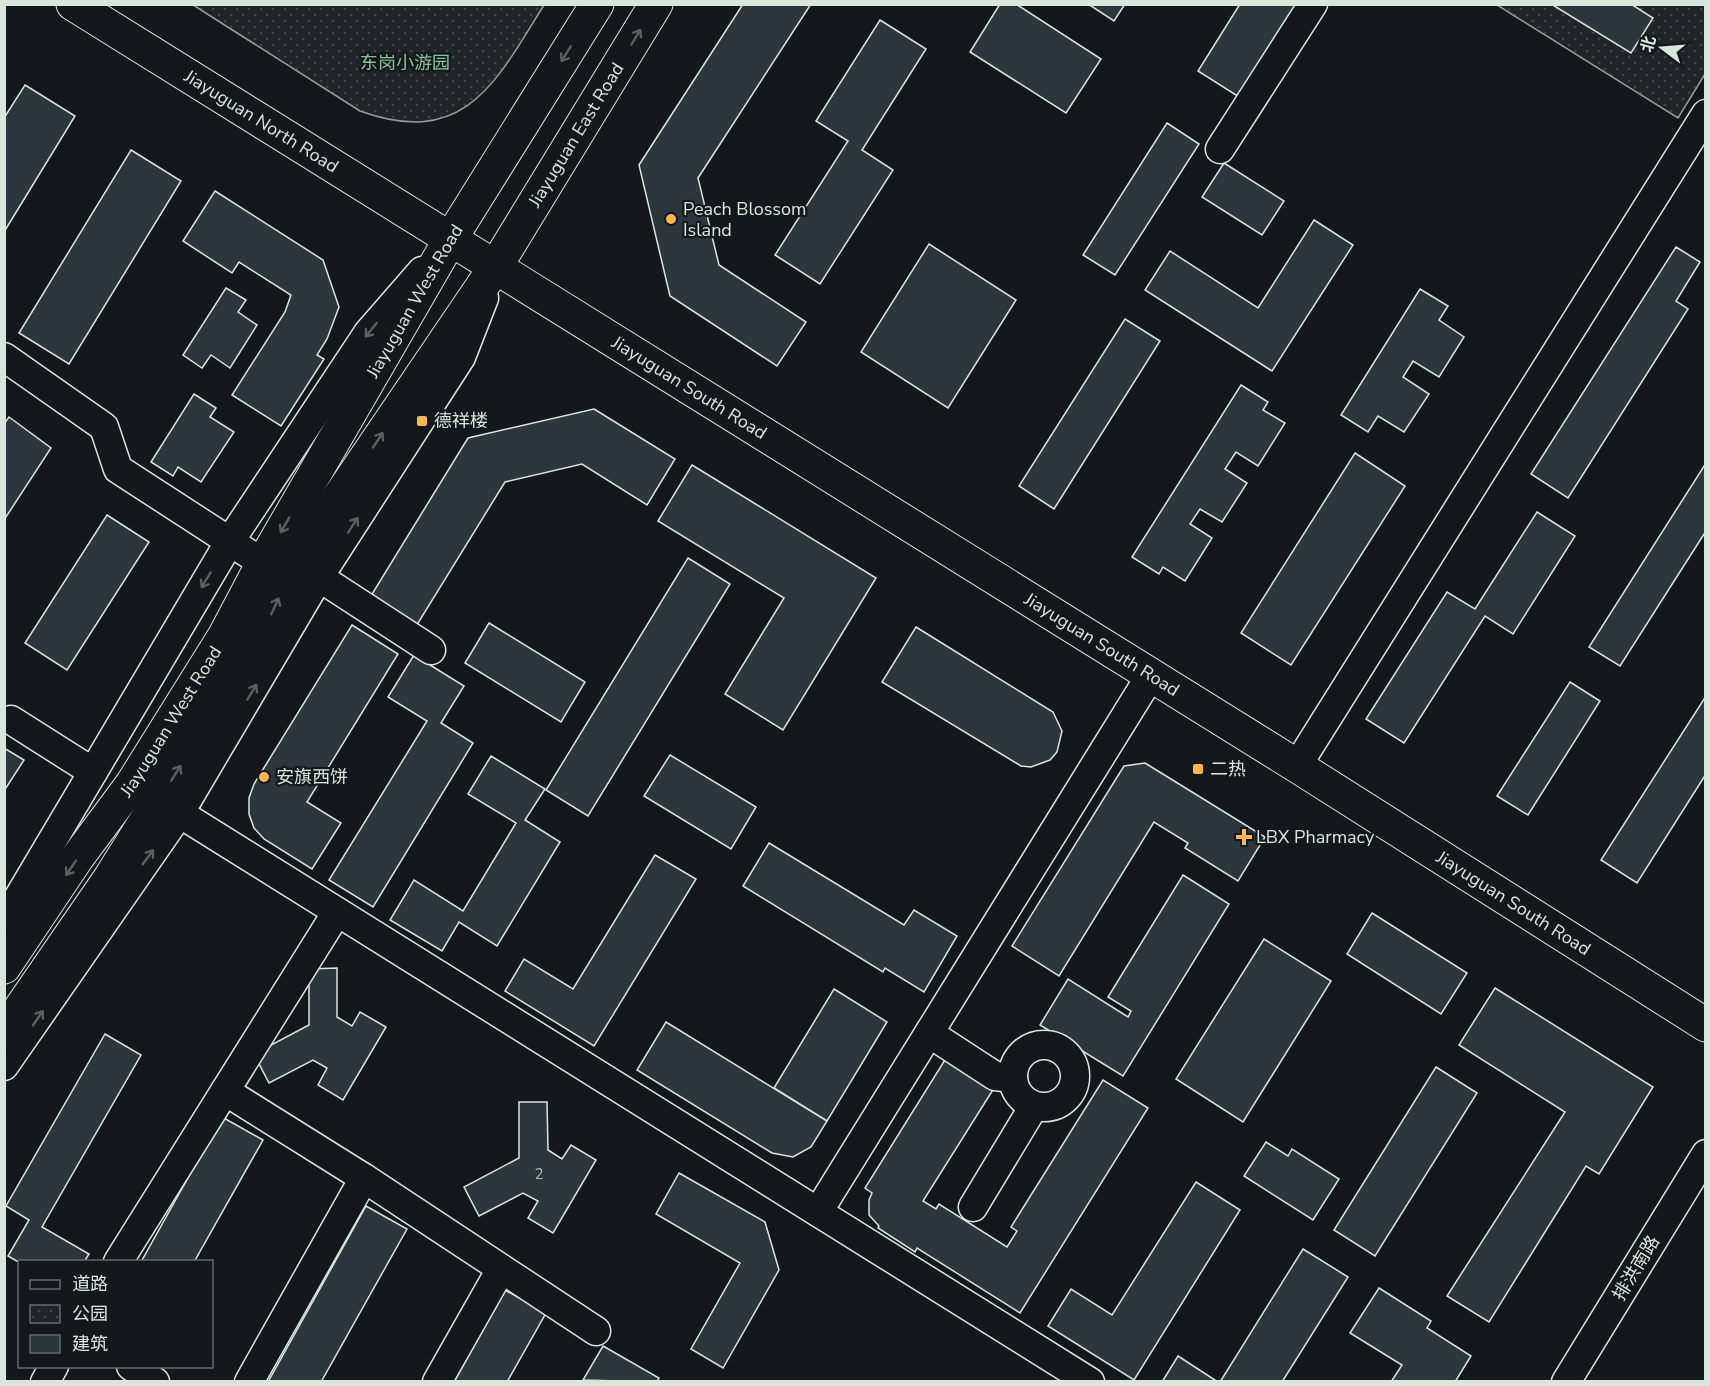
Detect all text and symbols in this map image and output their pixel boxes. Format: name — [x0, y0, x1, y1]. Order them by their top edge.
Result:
north arrow — [1632, 18, 1692, 78]
one-way arrow — [631, 29, 643, 46]
text: 北 — [1636, 33, 1661, 55]
one-way arrow — [560, 45, 572, 62]
park label: 东岗小游园 — [360, 51, 450, 75]
street label: Jiayuguan East Road — [522, 58, 629, 213]
street label: Jiayuguan North Road — [179, 64, 343, 178]
place label: Peach Blossom Island — [683, 197, 806, 242]
marker: Peach Blossom Island — [664, 212, 678, 226]
street label: Jiayuguan West Road — [360, 220, 469, 383]
one-way arrow — [365, 321, 378, 337]
street label: Jiayuguan South Road — [606, 330, 771, 445]
place label: 德祥楼 — [434, 409, 488, 433]
marker: 德祥楼 — [415, 414, 429, 428]
one-way arrow — [371, 432, 384, 449]
one-way arrow — [278, 516, 290, 533]
one-way arrow — [347, 517, 359, 534]
one-way arrow — [200, 571, 212, 588]
street label: Jiayuguan South Road — [1019, 587, 1184, 702]
one-way arrow — [269, 597, 281, 615]
street label: Jiayuguan West Road — [114, 642, 227, 803]
one-way arrow — [246, 684, 258, 701]
place label: 二热 — [1210, 757, 1246, 781]
marker: 二热 — [1191, 762, 1205, 776]
one-way arrow — [170, 765, 182, 782]
place label: 安旗西饼 — [276, 765, 348, 789]
marker: 安旗西饼 — [257, 770, 271, 784]
place label: LBX Pharmacy — [1256, 825, 1375, 849]
marker: LBX Pharmacy — [1237, 830, 1251, 844]
street label: Jiayuguan South Road — [1431, 845, 1595, 961]
one-way arrow — [142, 850, 155, 866]
one-way arrow — [64, 859, 76, 876]
one-way arrow — [32, 1010, 44, 1026]
house number: 2 — [534, 1164, 544, 1184]
street label: 排洪南路 — [1607, 1231, 1665, 1305]
legend — [18, 1260, 213, 1368]
text: 道路 — [72, 1272, 108, 1296]
text: 公园 — [72, 1302, 108, 1326]
text: 建筑 — [72, 1332, 108, 1356]

